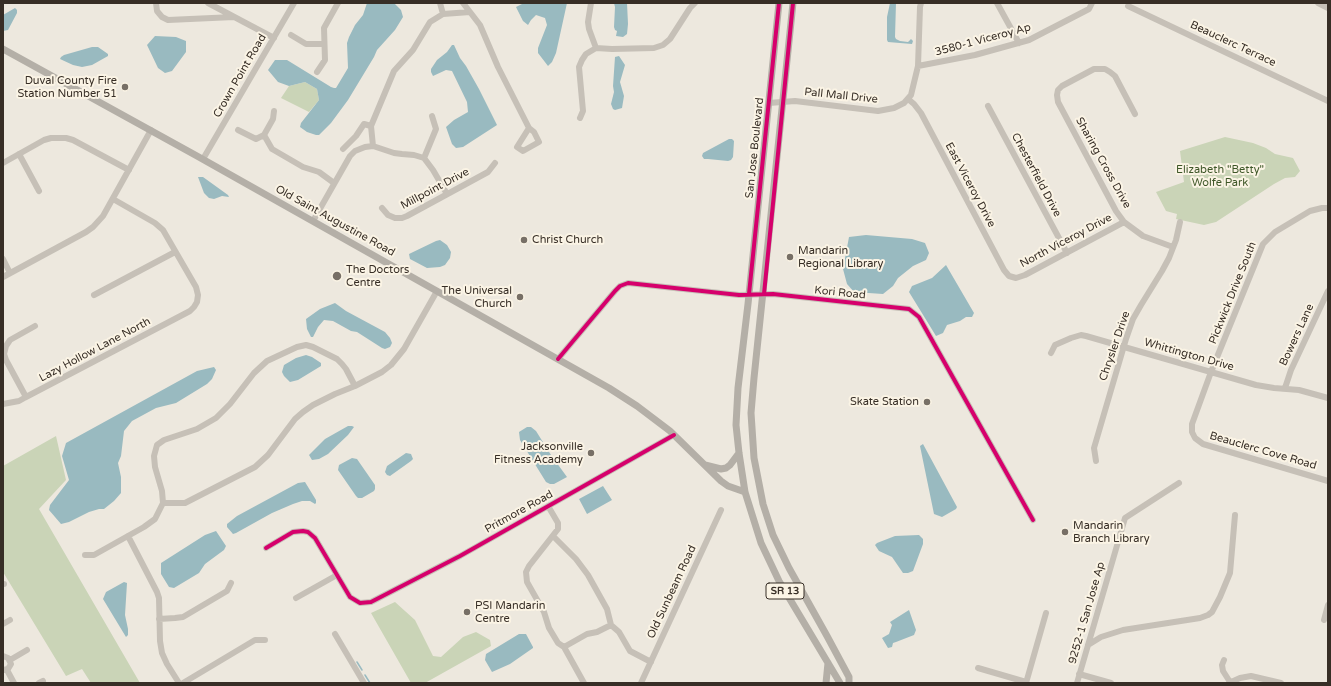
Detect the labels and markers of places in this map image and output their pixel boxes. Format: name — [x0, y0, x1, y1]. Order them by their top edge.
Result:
place label: Duval County Fire Station Number 51 — [17, 74, 117, 100]
marker: Duval County Fire Station Number 51 — [120, 82, 130, 92]
place label: Christ Church — [532, 233, 603, 247]
marker: Christ Church — [519, 235, 529, 245]
place label: Mandarin Regional Library — [798, 244, 883, 270]
marker: Mandarin Regional Library — [785, 252, 795, 262]
place label: The Doctors Centre — [346, 263, 409, 289]
marker: The Doctors Centre — [331, 270, 343, 282]
place label: The Universal Church — [442, 284, 512, 310]
marker: The Universal Church — [515, 292, 525, 302]
place label: Skate Station — [850, 395, 919, 409]
marker: Skate Station — [922, 397, 932, 407]
place label: Jacksonville Fitness Academy — [494, 440, 583, 466]
marker: Jacksonville Fitness Academy — [586, 448, 596, 458]
place label: Mandarin Branch Library — [1073, 519, 1150, 545]
marker: Mandarin Branch Library — [1060, 527, 1070, 537]
place label: PSI Mandarin Centre — [475, 599, 545, 625]
marker: PSI Mandarin Centre — [462, 607, 472, 617]

